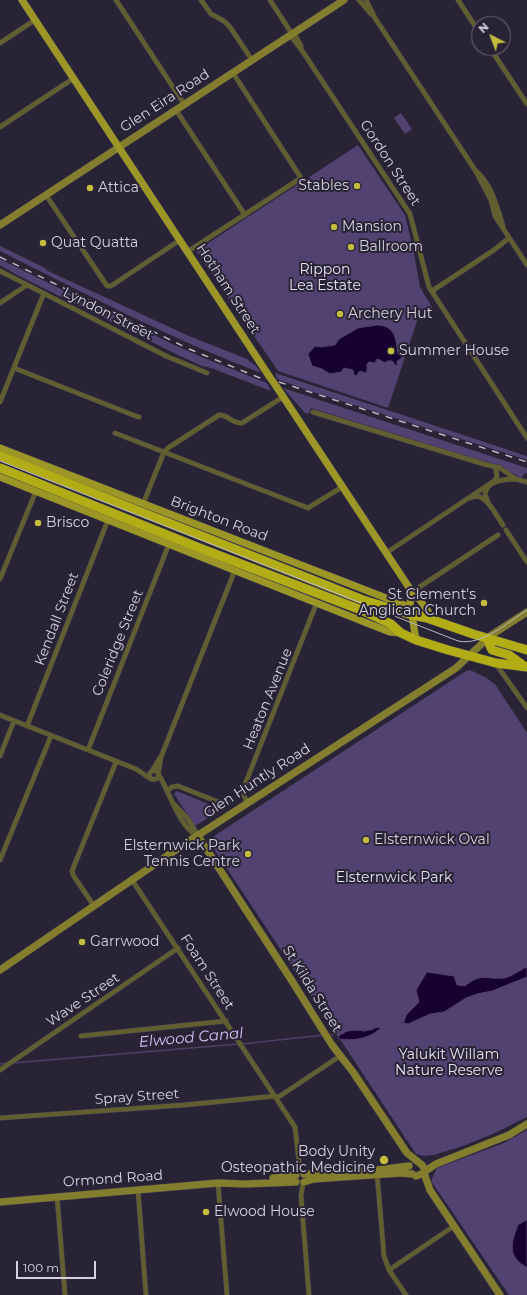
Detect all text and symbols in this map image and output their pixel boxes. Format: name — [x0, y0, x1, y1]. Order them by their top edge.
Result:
north arrow — [471, 16, 511, 56]
text: N — [476, 20, 492, 36]
street label: Glen Eira Road — [117, 66, 213, 136]
street label: Gordon Street — [356, 117, 424, 209]
place label: Stables — [298, 178, 349, 194]
place label: Attica — [98, 180, 139, 196]
marker: Stables — [352, 181, 362, 191]
marker: Attica — [85, 183, 95, 193]
place label: Mansion — [342, 219, 402, 235]
marker: Mansion — [329, 222, 339, 232]
place label: Quat Quatta — [51, 235, 138, 251]
marker: Quat Quatta — [38, 238, 48, 248]
place label: Ballroom — [359, 239, 423, 255]
street label: Hotham Street — [193, 241, 263, 337]
marker: Ballroom — [346, 242, 356, 252]
park label: Rippon Lea Estate — [289, 262, 361, 294]
street label: Lyndon Street — [60, 284, 156, 344]
place label: Archery Hut — [348, 306, 432, 322]
marker: Archery Hut — [335, 309, 345, 319]
place label: Summer House — [399, 343, 509, 359]
marker: Summer House — [386, 346, 396, 356]
street label: Brighton Road — [168, 493, 270, 545]
place label: Brisco — [46, 515, 89, 531]
marker: Brisco — [33, 518, 43, 528]
street label: Kendall Street — [31, 570, 83, 668]
street label: Coleridge Street — [89, 587, 147, 699]
place label: St Clement's Anglican Church — [359, 587, 476, 620]
marker: St Clement's Anglican Church — [479, 598, 489, 608]
street label: Heaton Avenue — [240, 646, 296, 752]
street label: Glen Huntly Road — [201, 740, 313, 822]
place label: Elsternwick Oval — [374, 832, 490, 848]
marker: Elsternwick Oval — [361, 835, 371, 845]
place label: Elsternwick Park Tennis Centre — [123, 838, 240, 870]
marker: Elsternwick Park Tennis Centre — [243, 849, 253, 859]
park label: Elsternwick Park — [336, 870, 452, 886]
street label: Foam Street — [176, 931, 238, 1013]
place label: Garrwood — [90, 934, 160, 950]
marker: Garrwood — [77, 937, 87, 947]
street label: St Kilda Street — [279, 942, 345, 1036]
street label: Wave Street — [43, 969, 123, 1031]
water label: Elwood Canal — [138, 1024, 244, 1052]
park label: Yalukit Willam Nature Reserve — [395, 1047, 503, 1080]
street label: Spray Street — [94, 1086, 180, 1108]
place label: Body Unity Osteopathic Medicine — [221, 1144, 375, 1176]
marker: Body Unity Osteopathic Medicine — [378, 1154, 390, 1166]
street label: Ormond Road — [62, 1167, 164, 1191]
place label: Elwood House — [214, 1204, 315, 1220]
marker: Elwood House — [201, 1207, 211, 1217]
scale bar — [18, 1253, 98, 1279]
text: 100 m — [23, 1260, 59, 1275]

